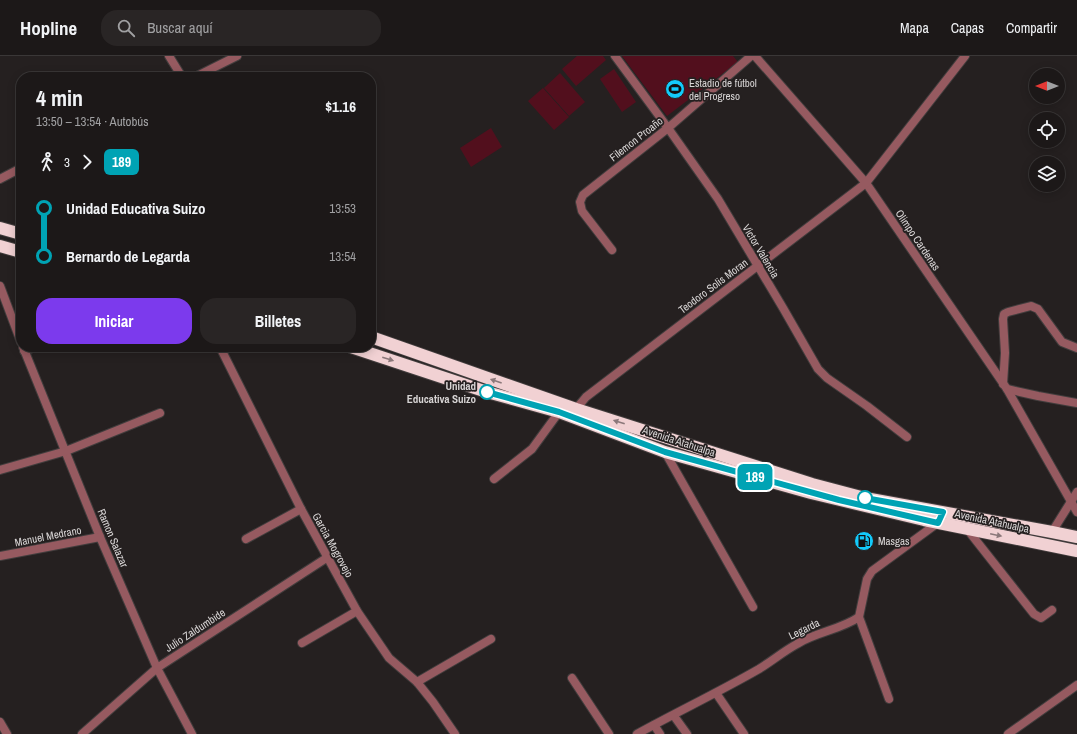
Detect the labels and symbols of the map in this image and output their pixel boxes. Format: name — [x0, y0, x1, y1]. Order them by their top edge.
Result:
north arrow — [1029, 68, 1065, 104]
place label: Estadio de fútbol del Progreso — [689, 76, 757, 103]
sports icon: Estadio de fútbol del Progreso — [664, 78, 686, 100]
street label: Filemon Proaño — [606, 114, 666, 164]
street label: Olimpo Cardenas — [892, 207, 944, 274]
street label: Victor Valencia — [739, 222, 783, 280]
street label: Teodoro Solis Moran — [676, 255, 750, 317]
one-way arrow — [382, 356, 394, 362]
one-way arrow — [490, 377, 502, 383]
place label: Unidad Educativa Suizo — [407, 379, 476, 406]
marker: Unidad Educativa Suizo — [479, 384, 495, 400]
one-way arrow — [613, 419, 625, 425]
street label: Avenida Atahualpa — [640, 422, 717, 459]
line badge: 189 — [732, 464, 778, 490]
unlabelled marker — [857, 490, 873, 506]
street label: Avenida Atahualpa — [953, 506, 1030, 536]
street label: Ramon Salazar — [94, 507, 132, 569]
street label: Garcia Mogrovejo — [310, 510, 356, 580]
street label: Manuel Medrano — [13, 523, 83, 549]
fuel station icon: Masgas — [853, 530, 875, 552]
one-way arrow — [990, 532, 1002, 538]
place label: Masgas — [878, 534, 910, 548]
street label: Julio Zaldumbide — [162, 605, 228, 655]
street label: Legarda — [786, 615, 822, 643]

